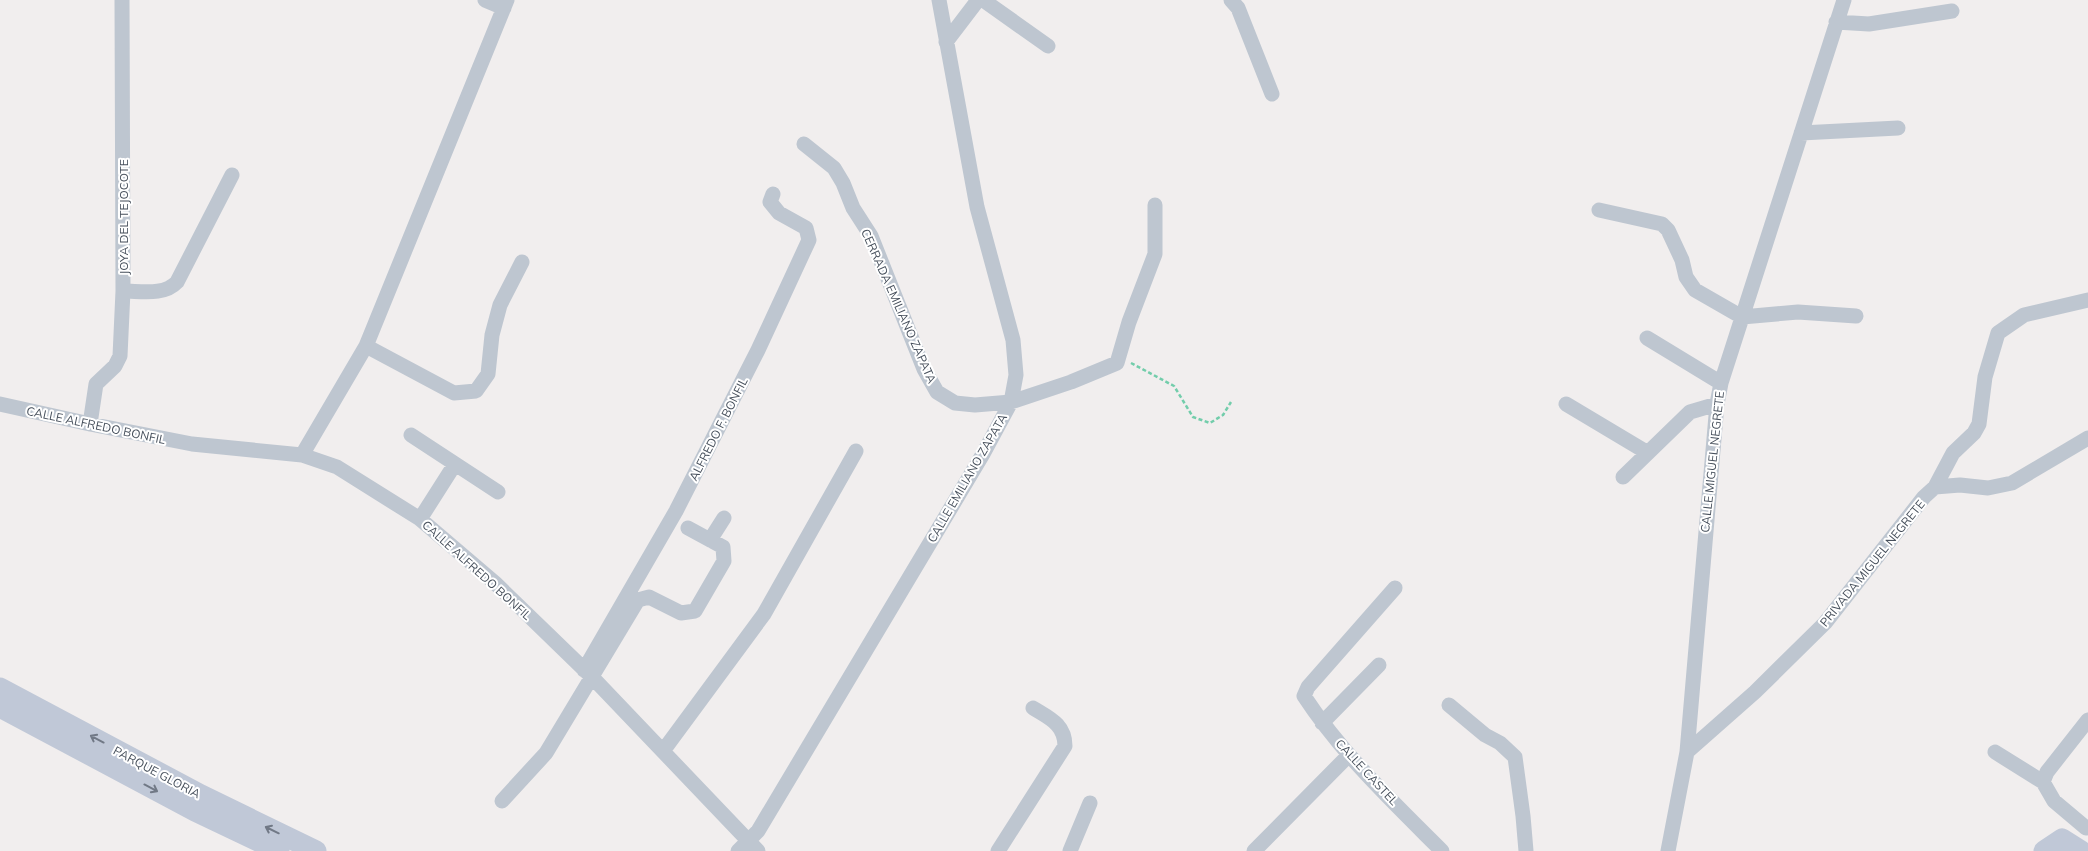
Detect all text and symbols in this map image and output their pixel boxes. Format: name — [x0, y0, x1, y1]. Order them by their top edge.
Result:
street label: JOYA DEL TEJOCOTE — [116, 159, 131, 275]
street label: CERRADA EMILIANO ZAPATA — [858, 226, 940, 386]
street label: ALFREDO F. BONFIL — [685, 374, 751, 483]
street label: CALLE MIGUEL NEGRETE — [1697, 391, 1727, 533]
street label: CALLE ALFREDO BONFIL — [25, 403, 167, 447]
street label: CALLE EMILIANO ZAPATA — [924, 411, 1010, 545]
street label: PRIVADA MIGUEL NEGRETE — [1816, 497, 1928, 629]
street label: CALLE ALFREDO BONFIL — [419, 517, 535, 623]
one-way arrow — [90, 734, 104, 744]
street label: CALLE CASTEL — [1333, 736, 1402, 809]
street label: PARQUE GLORIA — [111, 743, 203, 801]
one-way arrow — [143, 784, 158, 793]
one-way arrow — [265, 825, 280, 834]

